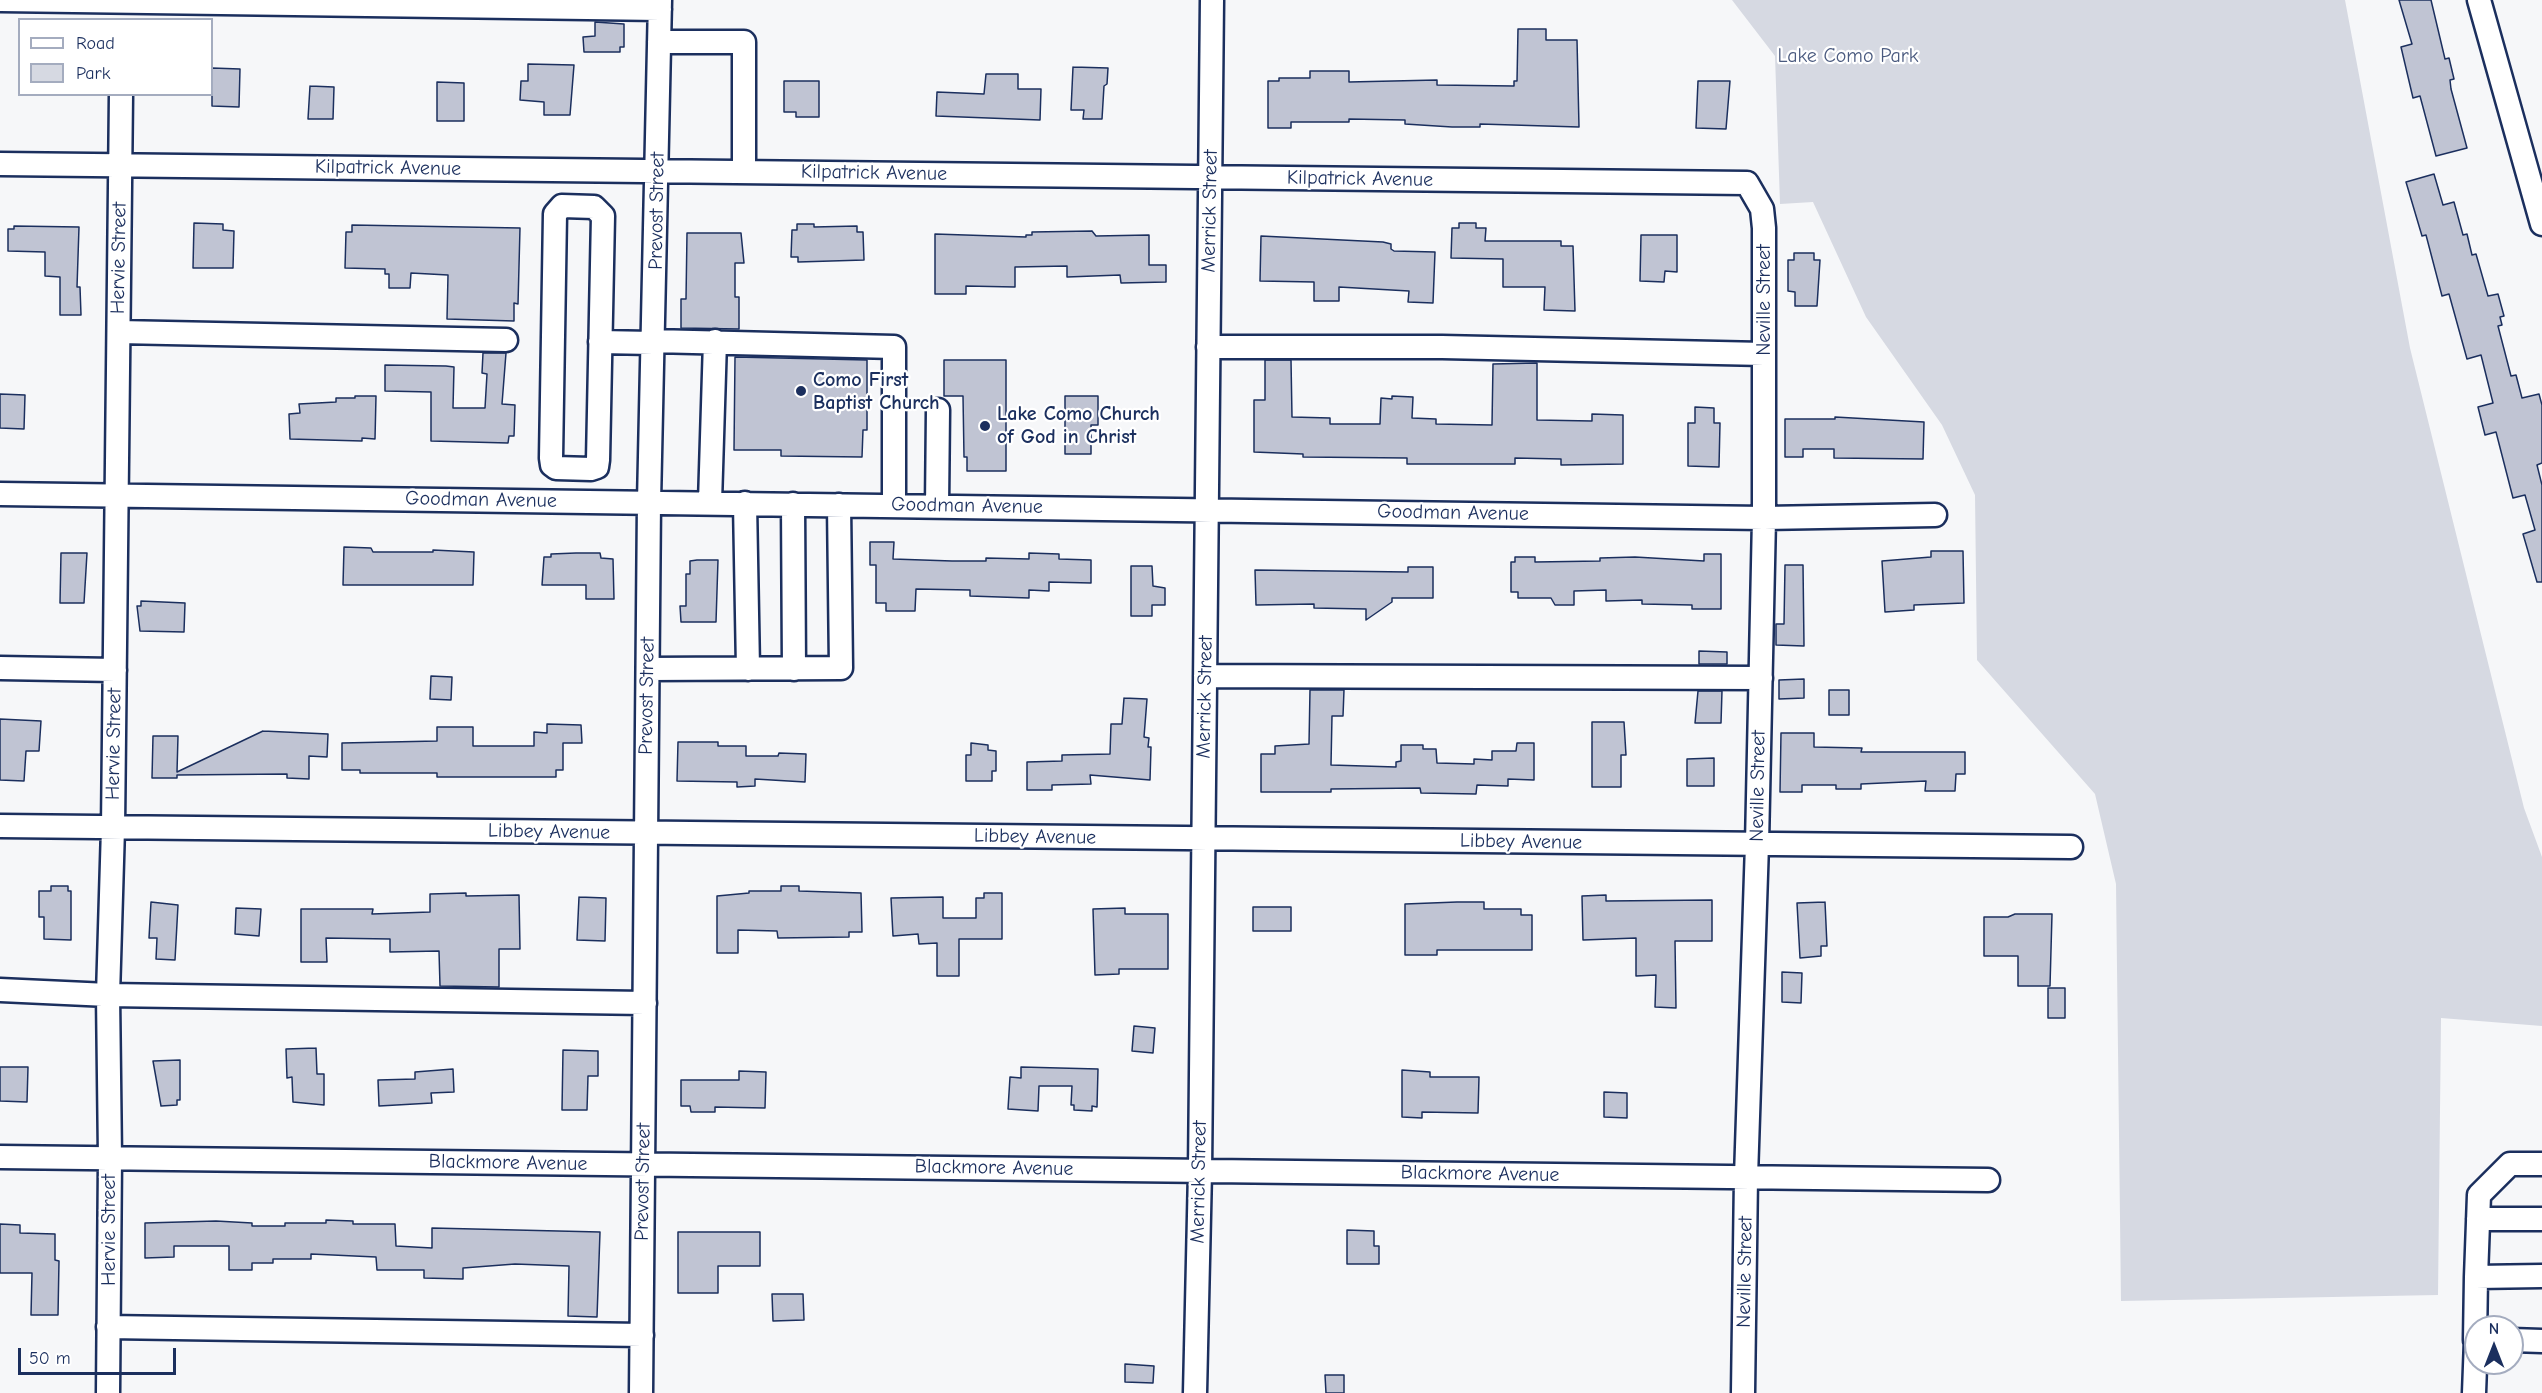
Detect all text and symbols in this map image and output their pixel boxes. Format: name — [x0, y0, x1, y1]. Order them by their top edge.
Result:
legend — [18, 18, 213, 96]
text: Road — [76, 33, 115, 54]
park label: Lake Como Park — [1778, 44, 1918, 68]
text: Park — [76, 63, 110, 84]
street label: Merrick Street — [1197, 149, 1223, 273]
street label: Prevost Street — [644, 152, 670, 270]
street label: Kilpatrick Avenue — [315, 155, 461, 181]
street label: Kilpatrick Avenue — [801, 160, 947, 186]
street label: Kilpatrick Avenue — [1287, 166, 1433, 192]
street label: Hervie Street — [106, 202, 132, 314]
street label: Neville Street — [1752, 244, 1776, 356]
place label: Como First Baptist Church — [813, 368, 940, 415]
marker: Como First Baptist Church — [794, 384, 808, 398]
place label: Lake Como Church of God in Christ — [997, 402, 1160, 449]
marker: Lake Como Church of God in Christ — [978, 419, 992, 433]
street label: Goodman Avenue — [405, 487, 557, 513]
street label: Goodman Avenue — [891, 493, 1043, 519]
street label: Goodman Avenue — [1377, 500, 1529, 526]
street label: Merrick Street — [1192, 635, 1218, 759]
street label: Prevost Street — [634, 637, 660, 755]
street label: Hervie Street — [101, 688, 127, 800]
street label: Neville Street — [1745, 730, 1771, 842]
street label: Libbey Avenue — [488, 819, 610, 845]
street label: Libbey Avenue — [974, 824, 1096, 850]
street label: Libbey Avenue — [1460, 829, 1582, 855]
street label: Merrick Street — [1186, 1120, 1212, 1244]
street label: Prevost Street — [630, 1123, 656, 1241]
street label: Blackmore Avenue — [428, 1150, 588, 1176]
street label: Blackmore Avenue — [914, 1155, 1074, 1181]
street label: Blackmore Avenue — [1400, 1161, 1560, 1187]
street label: Hervie Street — [97, 1174, 121, 1286]
street label: Neville Street — [1732, 1216, 1758, 1328]
north arrow — [2464, 1315, 2524, 1375]
text: N — [2489, 1320, 2499, 1338]
scale bar — [21, 1336, 178, 1374]
text: 50 m — [29, 1348, 71, 1369]

